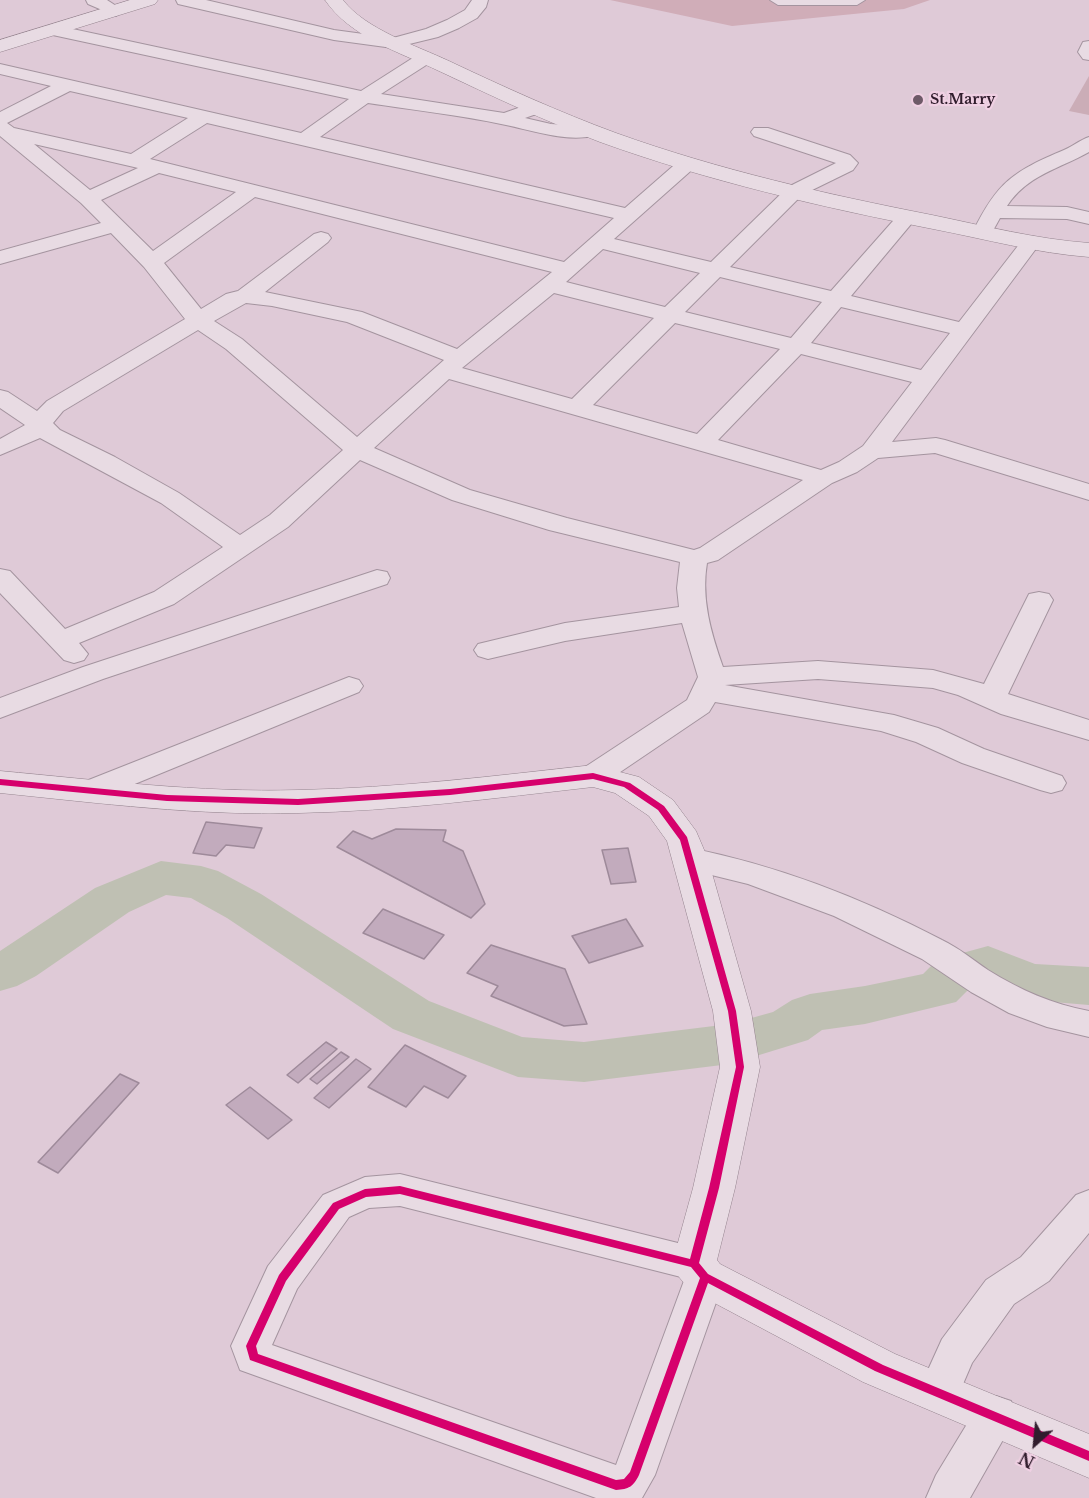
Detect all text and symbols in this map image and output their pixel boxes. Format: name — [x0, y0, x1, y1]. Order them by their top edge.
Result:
place label: St.Marry — [930, 92, 995, 108]
marker: St.Marry — [911, 93, 925, 107]
north arrow — [1005, 1414, 1065, 1474]
text: N — [1016, 1448, 1038, 1472]

